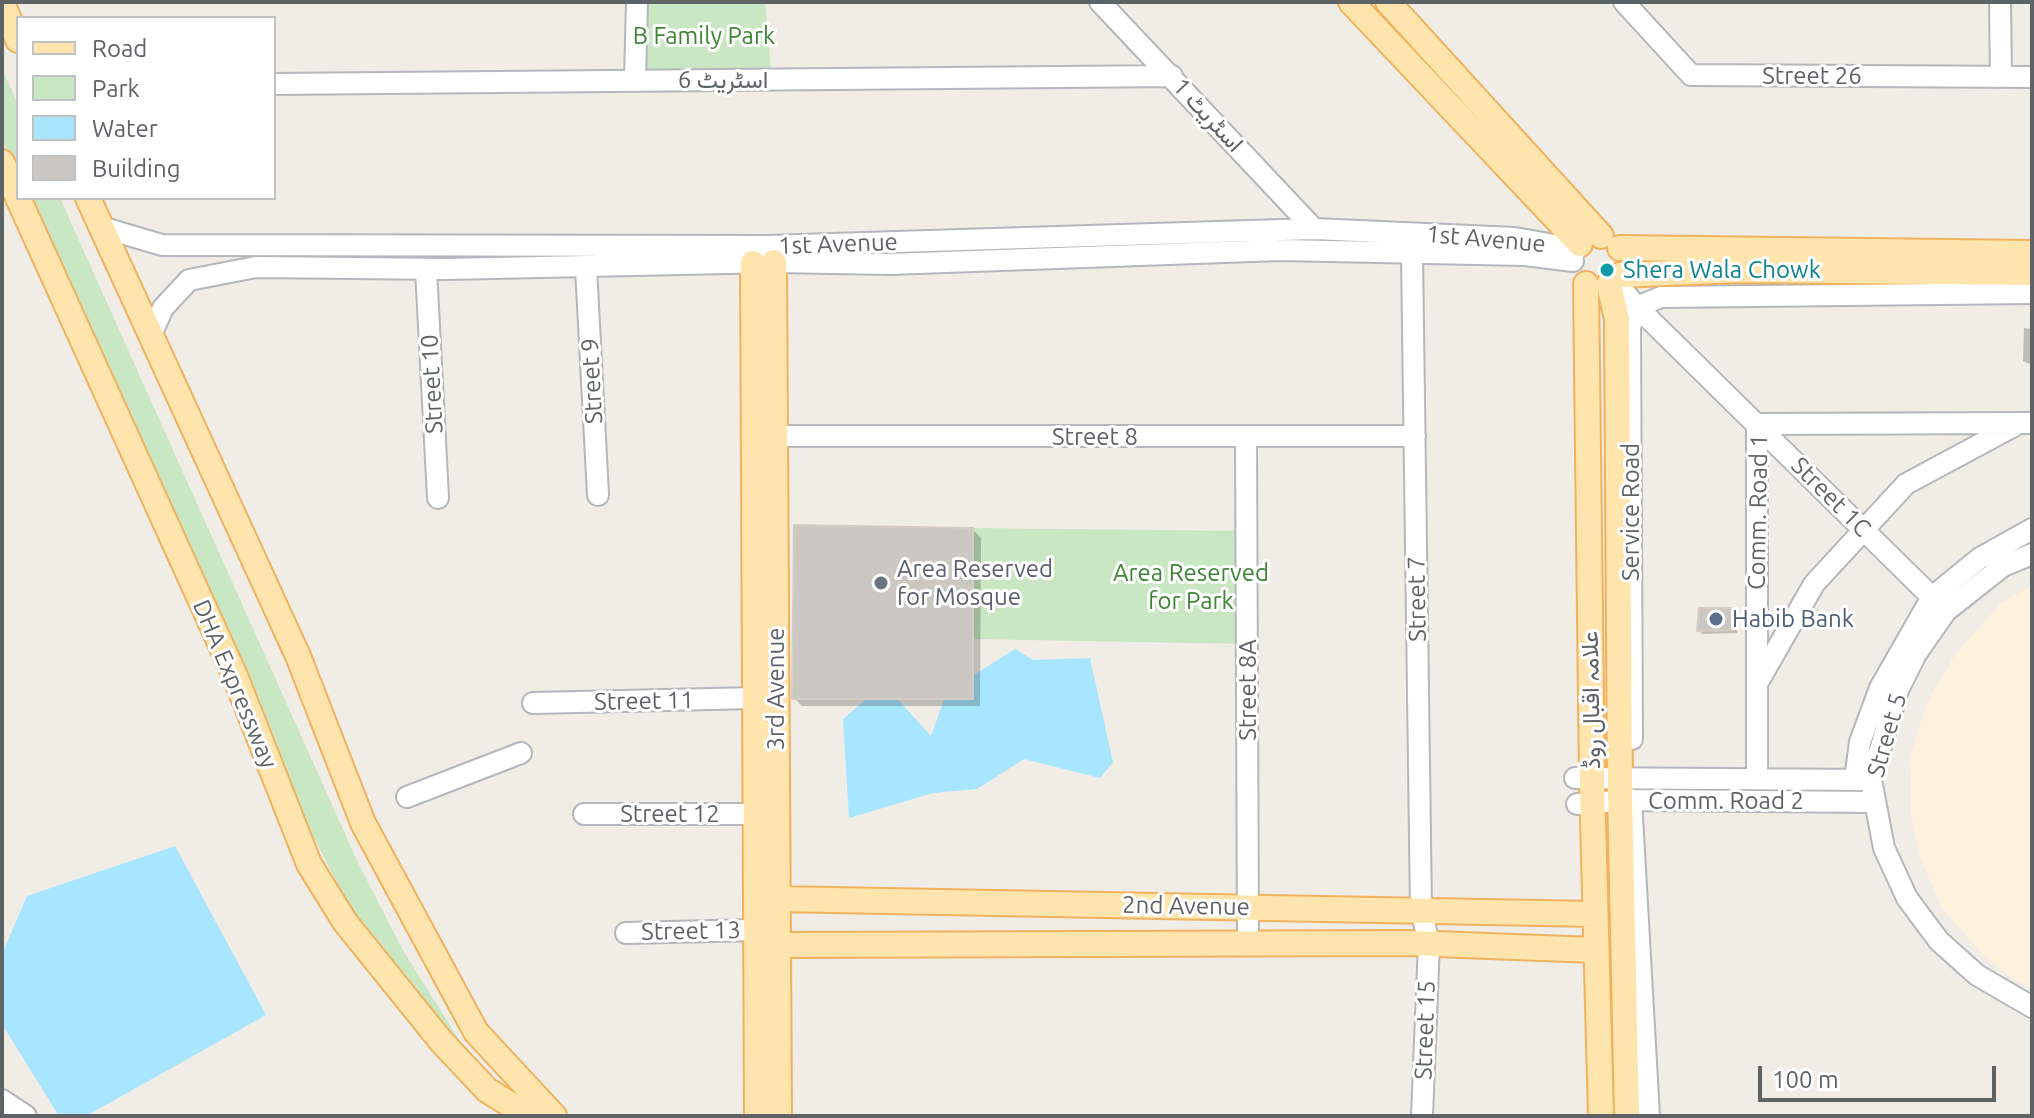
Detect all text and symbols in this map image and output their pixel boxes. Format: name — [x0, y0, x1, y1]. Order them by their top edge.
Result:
legend — [16, 16, 276, 200]
park label: B Family Park — [633, 22, 775, 50]
text: Road — [92, 35, 147, 62]
street label: Street 26 — [1762, 62, 1862, 90]
street label: اسٹریٹ 6 — [678, 66, 768, 94]
street label: اسٹریٹ 1 — [1167, 72, 1249, 158]
text: Park — [92, 75, 140, 102]
text: Water — [92, 115, 158, 142]
text: Building — [92, 155, 180, 182]
street label: 1st Avenue — [1425, 219, 1547, 259]
street label: 1st Avenue — [778, 228, 898, 260]
place label: Shera Wala Chowk — [1623, 256, 1821, 284]
marker: Shera Wala Chowk — [1598, 261, 1616, 279]
street label: Street 10 — [415, 334, 449, 434]
street label: Street 9 — [575, 337, 609, 425]
street label: Street 8 — [1052, 423, 1138, 451]
street label: Comm. Road 1 — [1742, 434, 1774, 590]
street label: Service Road — [1617, 443, 1645, 581]
street label: Street 1C — [1785, 451, 1877, 543]
place label: Area Reserved for Mosque — [897, 555, 1053, 611]
street label: Street 7 — [1402, 556, 1432, 642]
park label: Area Reserved for Park — [1113, 559, 1269, 615]
marker: Area Reserved for Mosque — [872, 574, 890, 592]
street label: DHA Expressway — [187, 595, 283, 773]
place label: Habib Bank — [1732, 605, 1854, 633]
marker: Habib Bank — [1707, 610, 1725, 628]
street label: 3rd Avenue — [762, 628, 790, 750]
street label: علامہ اقبال روڈ — [1575, 631, 1607, 769]
street label: Street 8A — [1234, 639, 1262, 741]
street label: Street 11 — [594, 686, 694, 716]
street label: Street 5 — [1861, 690, 1913, 780]
street label: Comm. Road 2 — [1648, 787, 1804, 815]
street label: Street 12 — [620, 800, 720, 828]
street label: 2nd Avenue — [1122, 890, 1250, 922]
street label: Street 13 — [641, 916, 741, 946]
street label: Street 15 — [1409, 980, 1441, 1080]
scale bar — [1762, 1050, 2000, 1100]
text: 100 m — [1772, 1066, 1839, 1093]

